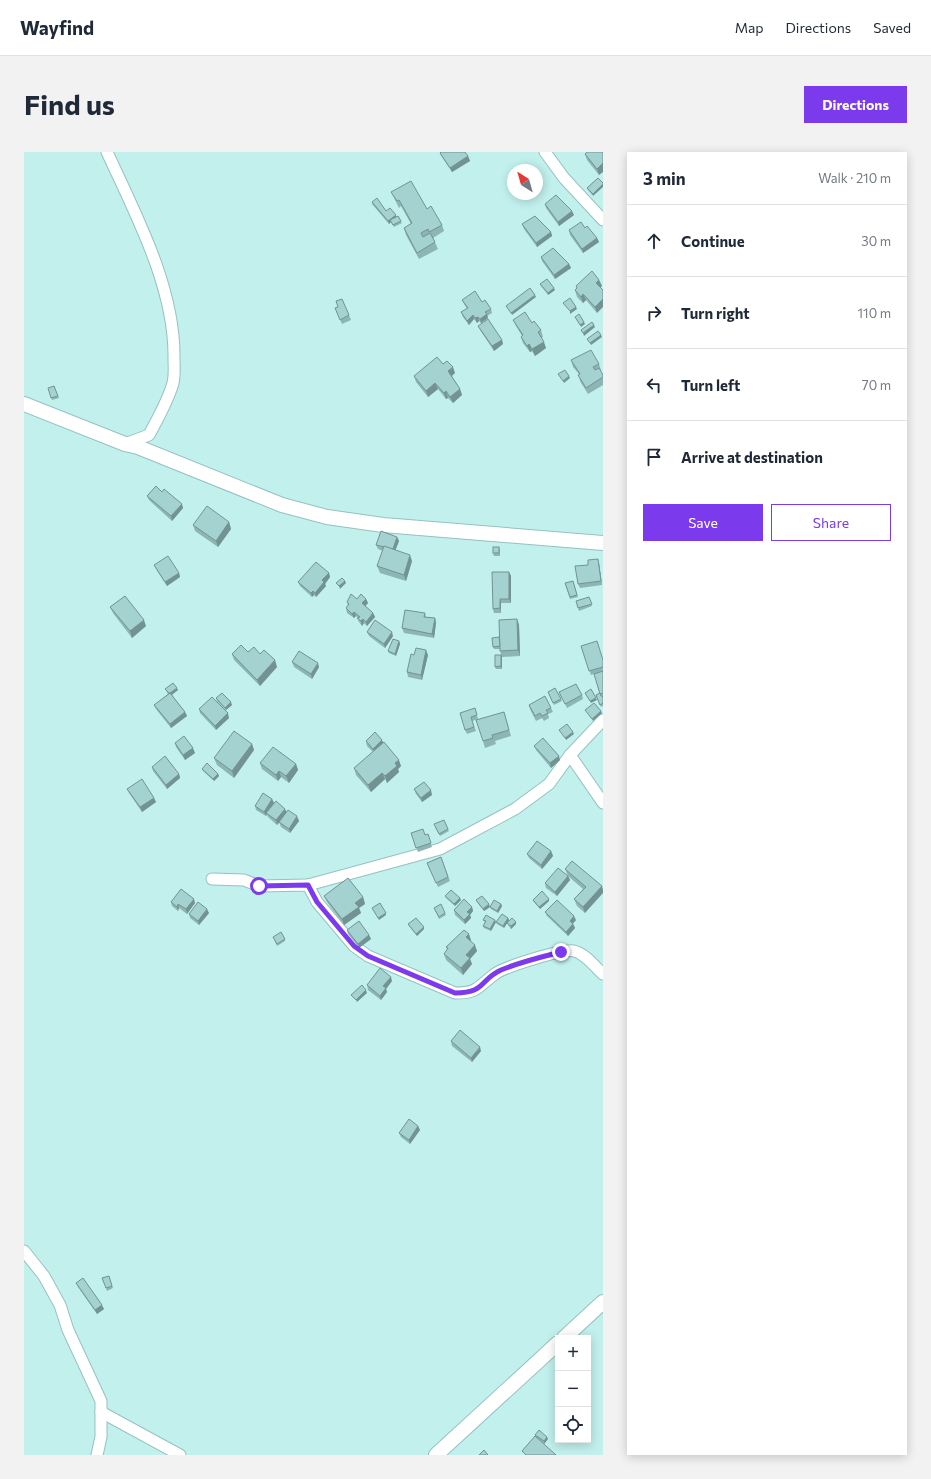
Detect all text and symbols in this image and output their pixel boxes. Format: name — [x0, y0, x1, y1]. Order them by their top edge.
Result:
text: Wayfind — [20, 16, 94, 39]
text: Map — [735, 19, 764, 36]
text: Directions — [786, 19, 851, 36]
text: Saved — [873, 19, 911, 36]
button: Directions — [804, 86, 907, 123]
text: Find us — [24, 87, 115, 121]
north arrow — [507, 164, 543, 200]
text: 3 min — [643, 168, 686, 189]
text: Walk · 210 m — [818, 170, 891, 186]
icon: ahead — [643, 230, 665, 252]
text: Continue — [681, 232, 745, 250]
text: 30 m — [861, 233, 891, 249]
icon: right — [643, 302, 665, 324]
text: Turn right — [681, 304, 750, 322]
text: 110 m — [858, 305, 891, 321]
icon: left — [643, 374, 665, 396]
text: Turn left — [681, 376, 740, 394]
text: 70 m — [862, 377, 891, 393]
icon: arrive — [643, 446, 665, 468]
text: Arrive at destination — [681, 448, 823, 466]
button: Save — [643, 504, 763, 541]
button: Share — [771, 504, 891, 541]
route start — [250, 877, 268, 895]
route end — [552, 943, 570, 961]
map controls — [555, 1335, 591, 1443]
button: + — [555, 1335, 591, 1371]
button: − — [555, 1371, 591, 1407]
button: locate — [555, 1407, 591, 1443]

